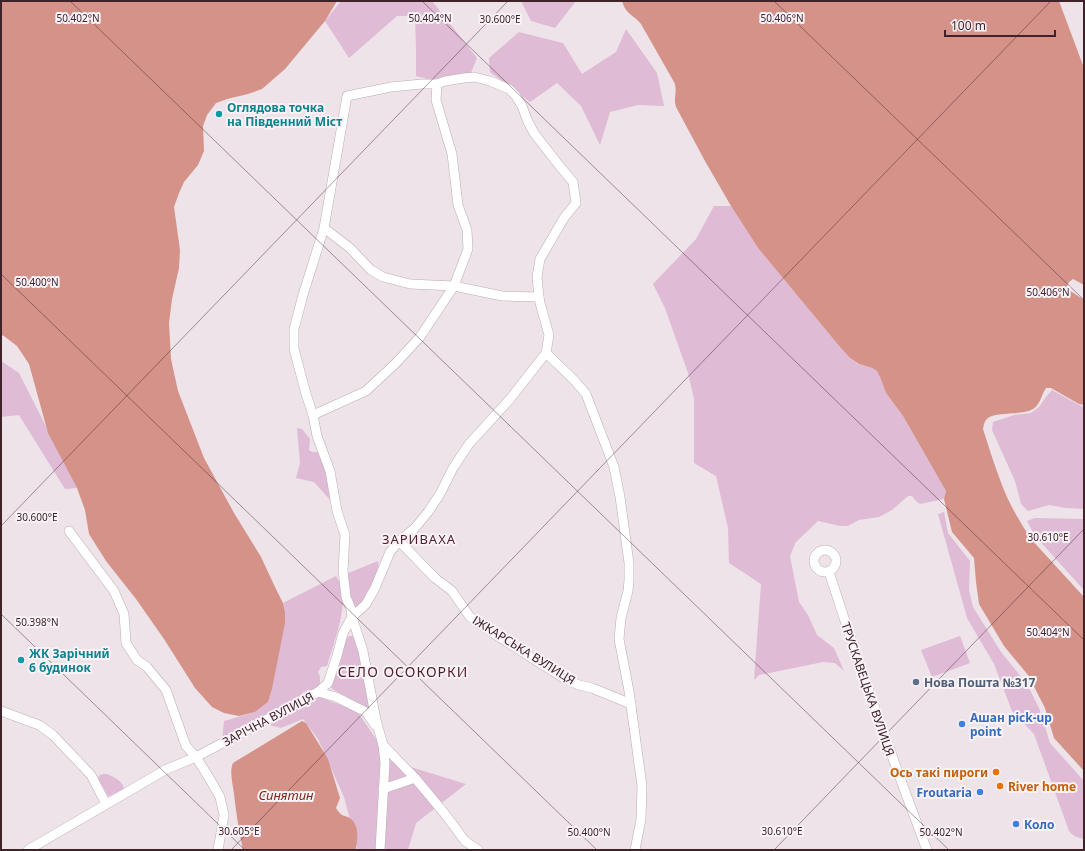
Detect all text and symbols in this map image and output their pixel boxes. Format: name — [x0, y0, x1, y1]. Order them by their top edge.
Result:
text: 50.402°N — [56, 11, 100, 25]
text: 50.404°N — [408, 11, 452, 25]
text: 50.406°N — [760, 11, 804, 25]
text: 30.600°E — [479, 12, 521, 26]
scale bar — [945, 12, 1055, 38]
text: 100 m — [951, 17, 986, 34]
place label: Оглядова точка на Південний Міст — [227, 99, 342, 130]
marker: Оглядова точка на Південний Міст — [214, 109, 224, 119]
text: 50.400°N — [15, 275, 59, 289]
text: 50.406°N — [1026, 285, 1070, 299]
text: 30.600°E — [16, 510, 58, 524]
district label: ЗАРИВАХА — [382, 530, 456, 548]
text: 30.610°E — [1027, 530, 1069, 544]
street label: ІЖКАРСЬКА ВУЛИЦЯ — [469, 612, 579, 688]
text: 50.398°N — [15, 615, 59, 629]
street label: ТРУСКАВЕЦЬКА ВУЛИЦЯ — [837, 620, 899, 758]
text: 50.404°N — [1026, 625, 1070, 639]
place label: ЖК Зарічний 6 будинок — [29, 645, 110, 676]
marker: ЖК Зарічний 6 будинок — [16, 655, 26, 665]
district label: СЕЛО ОСОКОРКИ — [338, 662, 468, 681]
place label: Нова Пошта №317 — [924, 674, 1036, 691]
marker: Нова Пошта №317 — [911, 677, 921, 687]
street label: ЗАРІЧНА ВУЛИЦЯ — [219, 688, 317, 750]
place label: Ашан pick-up point — [970, 709, 1052, 740]
marker: Ашан pick-up point — [957, 719, 967, 729]
place label: Ось такі пироги — [890, 764, 988, 781]
marker: Ось такі пироги — [991, 767, 1001, 777]
place label: River home — [1008, 778, 1076, 795]
marker: River home — [995, 781, 1005, 791]
place label: Froutaria — [916, 784, 972, 801]
water label: Синятин — [258, 786, 314, 804]
marker: Froutaria — [975, 787, 985, 797]
place label: Коло — [1024, 816, 1054, 833]
marker: Коло — [1011, 819, 1021, 829]
text: 30.605°E — [218, 824, 260, 838]
text: 30.610°E — [761, 824, 803, 838]
text: 50.400°N — [567, 825, 611, 839]
text: 50.402°N — [919, 825, 963, 839]

